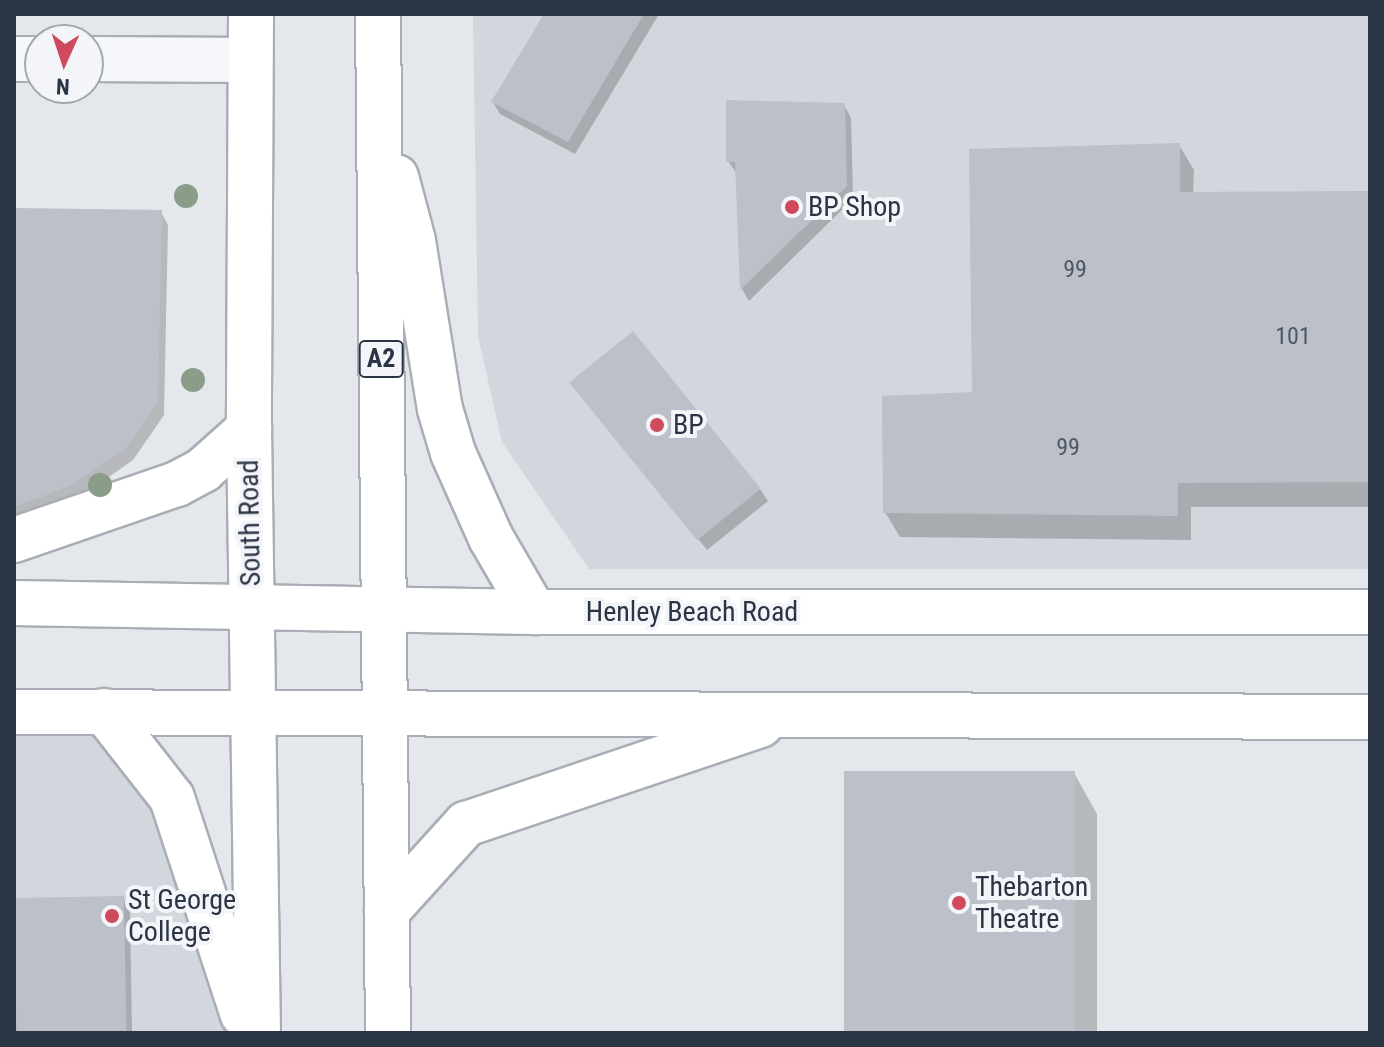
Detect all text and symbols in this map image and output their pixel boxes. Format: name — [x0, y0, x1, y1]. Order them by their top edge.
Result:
north arrow — [24, 24, 104, 104]
text: N — [55, 74, 70, 99]
place label: BP Shop — [808, 190, 901, 224]
marker: BP Shop — [783, 198, 801, 216]
house number: 99 — [1063, 256, 1087, 284]
house number: 101 — [1275, 323, 1311, 351]
road number: A2 — [357, 337, 405, 381]
place label: BP — [673, 408, 704, 442]
marker: BP — [648, 416, 666, 434]
house number: 99 — [1056, 434, 1080, 462]
street label: South Road — [232, 459, 268, 587]
street label: Henley Beach Road — [586, 595, 798, 629]
place label: Thebarton Theatre — [975, 870, 1088, 936]
place label: St George College — [128, 883, 236, 949]
marker: Thebarton Theatre — [950, 894, 968, 912]
marker: St George College — [103, 907, 121, 925]

